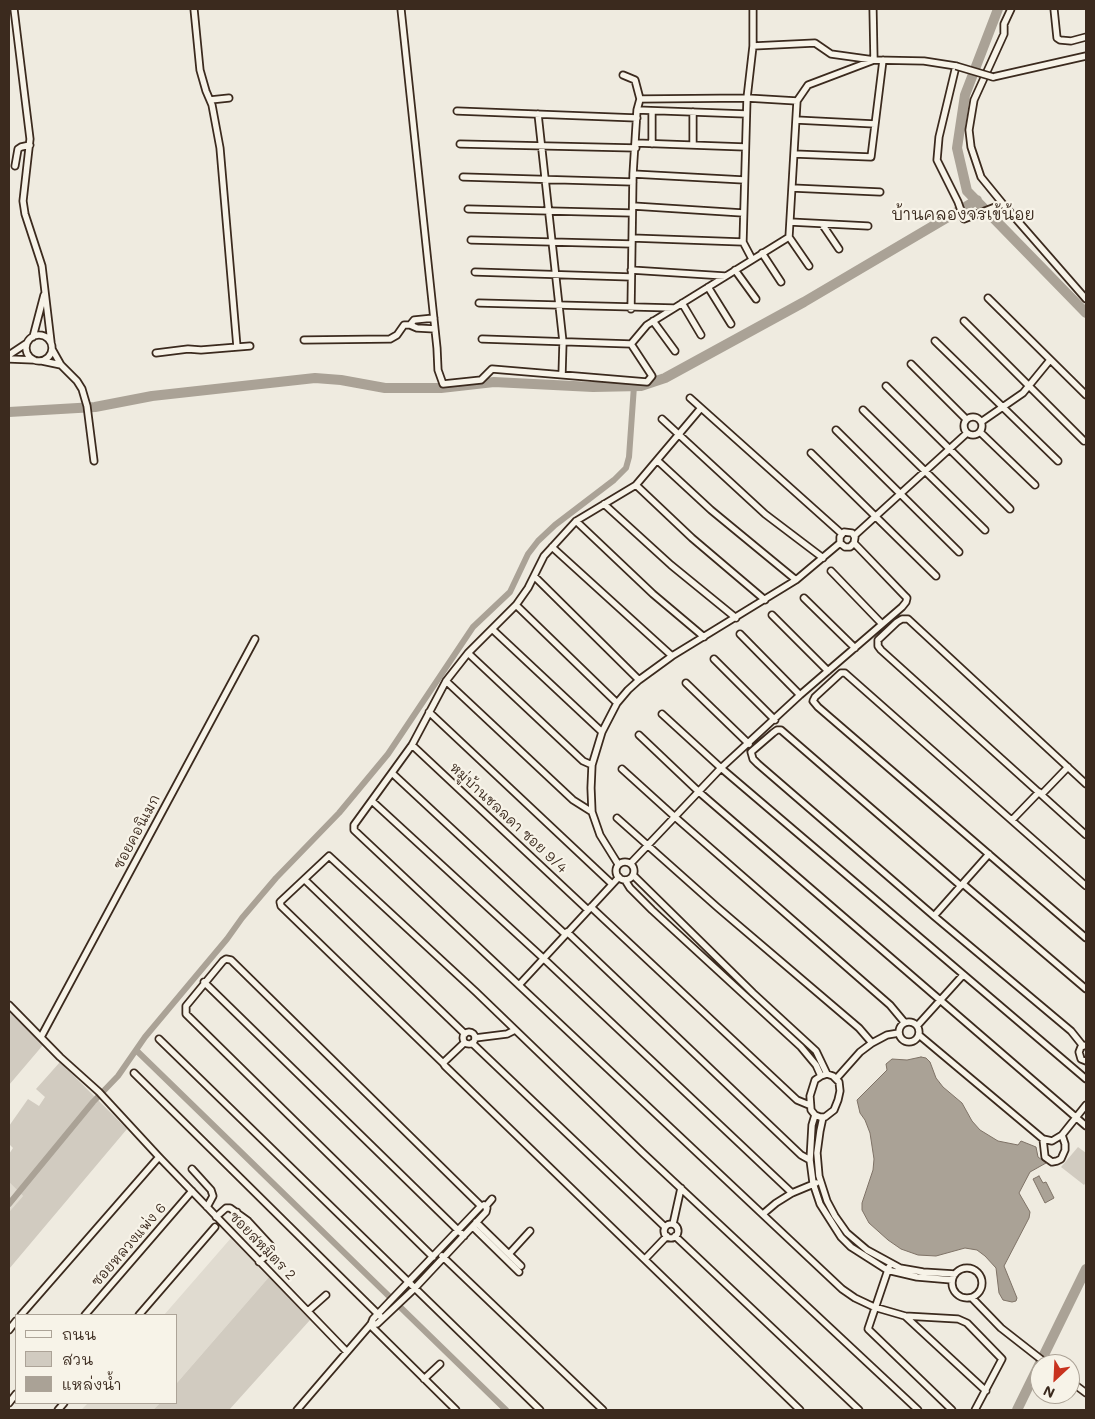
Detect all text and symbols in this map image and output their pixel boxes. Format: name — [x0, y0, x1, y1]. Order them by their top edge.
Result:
district label: บ้านคลองจรเข้น้อย — [891, 205, 1035, 225]
street label: หมู่บ้านชลลดา ซอย 9/4 — [446, 759, 570, 877]
street label: ซอยคอนิเมก — [110, 792, 164, 872]
street label: ซอยหลวงแพ่ง 6 — [88, 1200, 170, 1290]
street label: ซอยสหมิตร 2 — [225, 1208, 299, 1284]
legend — [15, 1314, 178, 1404]
text: ถนน — [62, 1324, 96, 1344]
text: สวน — [62, 1349, 93, 1369]
north arrow — [1030, 1354, 1080, 1404]
text: แหล่งน้ำ — [62, 1374, 122, 1394]
text: N — [1040, 1381, 1058, 1403]

